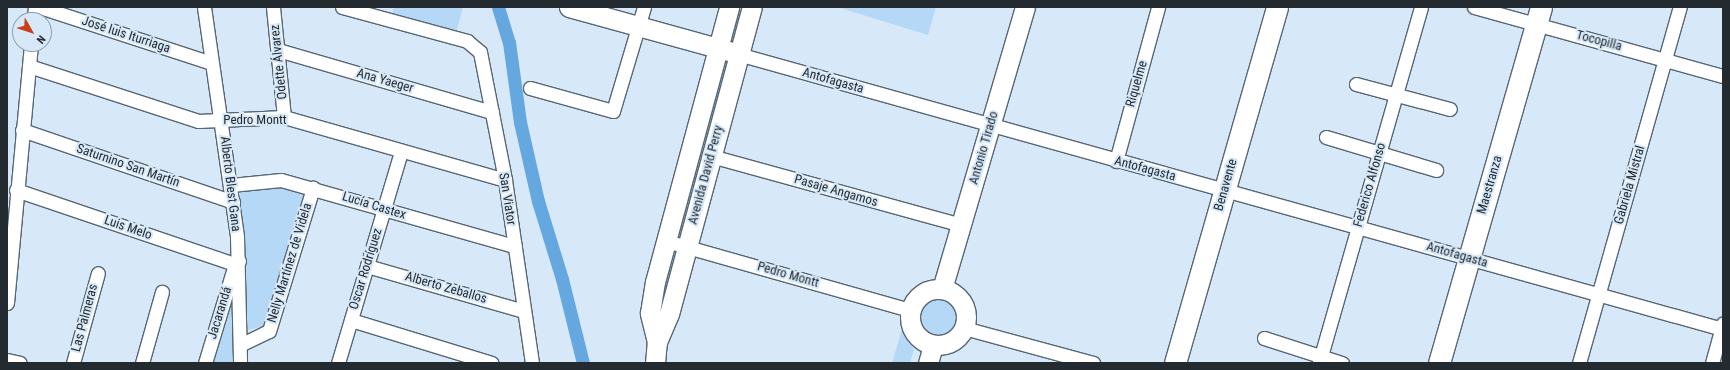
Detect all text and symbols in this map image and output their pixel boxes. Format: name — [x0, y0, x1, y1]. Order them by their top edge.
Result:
north arrow — [12, 12, 52, 52]
street label: José luis Iturriaga — [80, 13, 172, 57]
street label: Odette Álvarez — [267, 24, 291, 100]
street label: Tocopilla — [1574, 27, 1624, 55]
text: N — [34, 33, 48, 46]
street label: Riquelme — [1123, 59, 1151, 109]
street label: Ana Yaeger — [355, 65, 415, 97]
street label: Antofagasta — [801, 65, 865, 97]
street label: Antonio Tirado — [966, 110, 1002, 186]
street label: Pedro Montt — [223, 112, 287, 128]
street label: Avenida David Perry — [685, 124, 727, 226]
street label: Alberto Blest Gana — [216, 135, 244, 233]
street label: Saturnino San Martín — [74, 141, 182, 191]
street label: Federico Alfonso — [1351, 141, 1389, 229]
street label: Gabriela Mistral — [1611, 144, 1649, 226]
street label: Antofagasta — [1113, 153, 1177, 185]
street label: Maestranza — [1474, 154, 1506, 216]
street label: Benavente — [1211, 157, 1241, 213]
street label: San Viator — [495, 172, 519, 226]
street label: Pasaje Angamos — [792, 172, 880, 210]
street label: Lucía Castex — [340, 189, 408, 223]
street label: Nelly Martínez de Videla — [264, 201, 316, 325]
street label: Luis Melo — [102, 213, 154, 243]
street label: Oscar Rodríguez — [346, 226, 386, 312]
street label: Antofagasta — [1425, 239, 1489, 271]
street label: Pedro Montt — [755, 259, 821, 291]
street label: Alberto Zeballos — [403, 269, 489, 307]
street label: Las Palmeras — [68, 282, 102, 354]
street label: Jacarandá — [205, 285, 235, 341]

